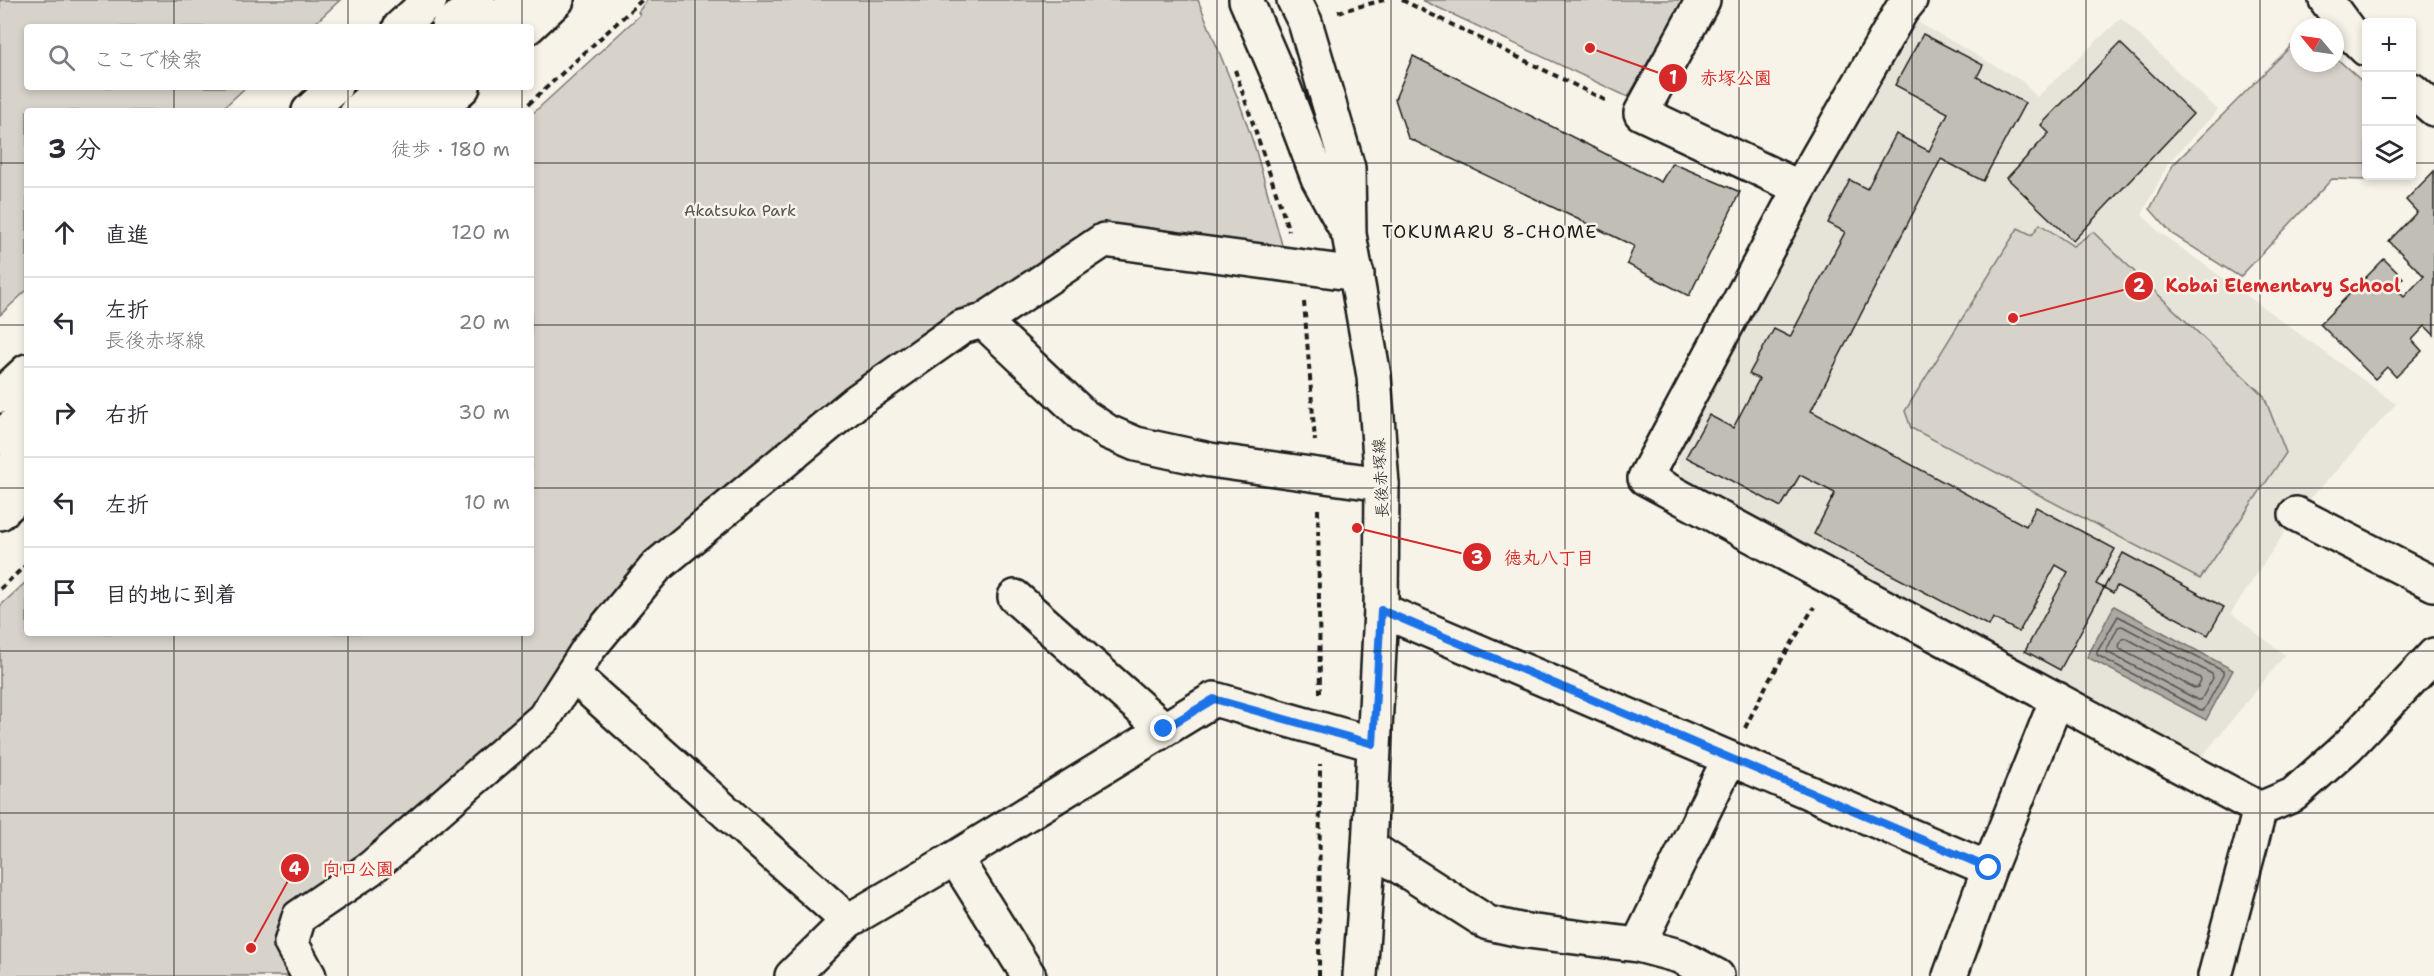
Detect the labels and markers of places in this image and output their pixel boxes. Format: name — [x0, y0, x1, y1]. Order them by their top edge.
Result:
callout: 赤塚公園 — [1658, 60, 1784, 96]
callout: Kobai Elementary School — [2124, 268, 2413, 304]
callout: 徳丸八丁目 — [1462, 539, 1606, 575]
callout: 向口公園 — [280, 850, 406, 886]

